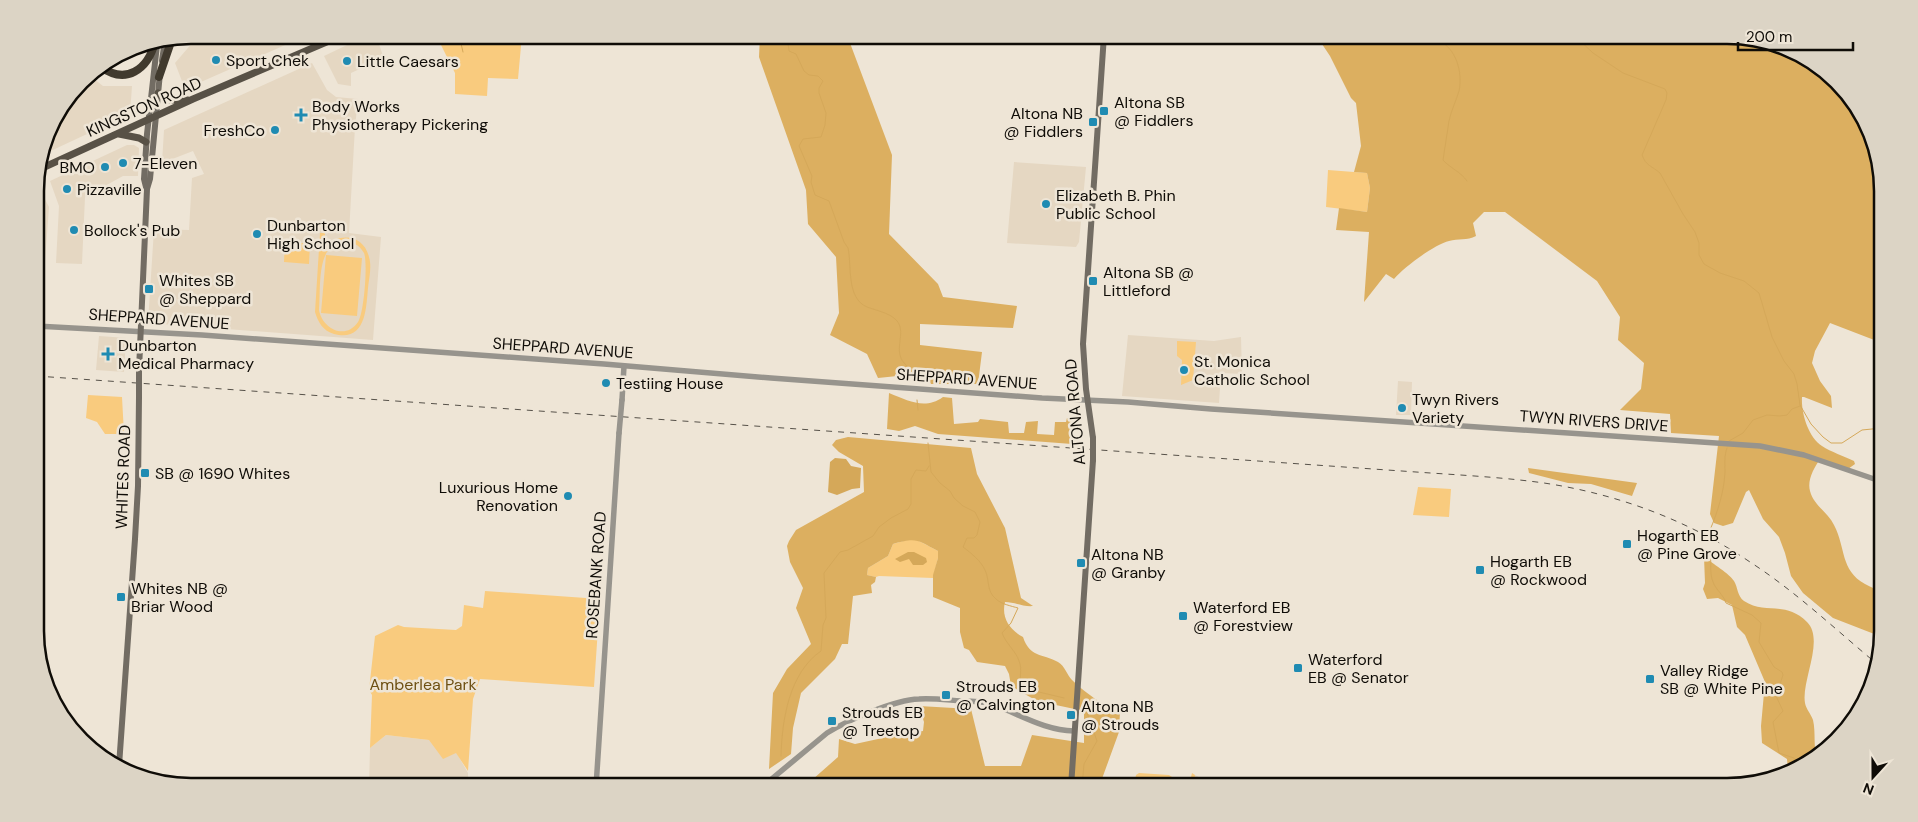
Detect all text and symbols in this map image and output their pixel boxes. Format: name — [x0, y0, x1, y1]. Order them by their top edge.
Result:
scale bar — [1738, 20, 1853, 52]
text: 200 m — [1746, 27, 1792, 47]
place label: Sport Chek — [226, 50, 309, 71]
place label: Little Caesars — [357, 51, 459, 72]
marker: Sport Chek — [210, 54, 222, 66]
marker: Little Caesars — [341, 55, 353, 67]
street label: KINGSTON ROAD — [83, 72, 205, 142]
place label: Altona SB @ Fiddlers — [1114, 92, 1193, 131]
place label: Body Works Physiotherapy Pickering — [312, 96, 488, 135]
place label: Altona NB @ Fiddlers — [1004, 103, 1083, 142]
marker: Altona SB @ Fiddlers — [1098, 105, 1110, 117]
marker: Body Works Physiotherapy Pickering — [294, 108, 308, 122]
marker: Altona NB @ Fiddlers — [1087, 116, 1099, 128]
place label: FreshCo — [204, 120, 265, 141]
marker: FreshCo — [269, 124, 281, 136]
place label: 7-Eleven — [133, 153, 197, 174]
place label: BMO — [60, 157, 95, 178]
marker: 7-Eleven — [117, 157, 129, 169]
marker: BMO — [99, 161, 111, 173]
place label: Pizzaville — [77, 179, 142, 200]
marker: Pizzaville — [61, 183, 73, 195]
place label: Elizabeth B. Phin Public School — [1056, 185, 1176, 224]
marker: Elizabeth B. Phin Public School — [1040, 198, 1052, 210]
place label: Dunbarton High School — [267, 215, 354, 254]
place label: Bollock's Pub — [84, 220, 180, 241]
marker: Bollock's Pub — [68, 224, 80, 236]
marker: Dunbarton High School — [251, 228, 263, 240]
place label: Altona SB @ Littleford — [1103, 262, 1194, 301]
place label: Whites SB @ Sheppard — [159, 270, 251, 309]
marker: Altona SB @ Littleford — [1087, 275, 1099, 287]
marker: Whites SB @ Sheppard — [143, 283, 155, 295]
street label: SHEPPARD AVENUE — [88, 304, 230, 334]
street label: SHEPPARD AVENUE — [492, 333, 634, 363]
place label: Dunbarton Medical Pharmacy — [118, 335, 254, 374]
marker: Dunbarton Medical Pharmacy — [102, 348, 114, 360]
place label: St. Monica Catholic School — [1194, 351, 1310, 390]
street label: ALTONA ROAD — [1060, 358, 1090, 466]
street label: SHEPPARD AVENUE — [896, 364, 1038, 394]
marker: St. Monica Catholic School — [1178, 364, 1190, 376]
place label: Testiing House — [616, 373, 723, 394]
marker: Testiing House — [600, 377, 612, 389]
place label: Twyn Rivers Variety — [1412, 389, 1499, 428]
marker: Twyn Rivers Variety — [1396, 402, 1408, 414]
street label: TWYN RIVERS DRIVE — [1519, 405, 1669, 437]
street label: WHITES ROAD — [111, 424, 135, 530]
place label: SB @ 1690 Whites — [155, 463, 290, 484]
marker: SB @ 1690 Whites — [139, 467, 151, 479]
place label: Luxurious Home Renovation — [439, 477, 558, 516]
marker: Luxurious Home Renovation — [562, 490, 574, 502]
street label: ROSEBANK ROAD — [581, 511, 611, 639]
place label: Hogarth EB @ Pine Grove — [1637, 525, 1737, 564]
marker: Hogarth EB @ Pine Grove — [1621, 538, 1633, 550]
place label: Altona NB @ Granby — [1091, 544, 1166, 583]
place label: Hogarth EB @ Rockwood — [1490, 551, 1587, 590]
marker: Altona NB @ Granby — [1075, 557, 1087, 569]
marker: Hogarth EB @ Rockwood — [1474, 564, 1486, 576]
place label: Whites NB @ Briar Wood — [131, 578, 228, 617]
marker: Whites NB @ Briar Wood — [115, 591, 127, 603]
place label: Waterford EB @ Forestview — [1193, 597, 1293, 636]
marker: Waterford EB @ Forestview — [1177, 610, 1189, 622]
place label: Waterford EB @ Senator — [1308, 649, 1409, 688]
place label: Valley Ridge SB @ White Pine — [1660, 660, 1783, 699]
marker: Waterford EB @ Senator — [1292, 662, 1304, 674]
marker: Valley Ridge SB @ White Pine — [1644, 673, 1656, 685]
park label: Amberlea Park — [369, 674, 477, 695]
place label: Strouds EB @ Calvington — [956, 676, 1055, 715]
marker: Strouds EB @ Calvington — [940, 689, 952, 701]
place label: Altona NB @ Strouds — [1081, 696, 1159, 735]
place label: Strouds EB @ Treetop — [842, 702, 923, 741]
marker: Altona NB @ Strouds — [1065, 709, 1077, 721]
marker: Strouds EB @ Treetop — [826, 715, 838, 727]
north arrow — [1848, 752, 1898, 802]
text: N — [1860, 779, 1876, 799]

